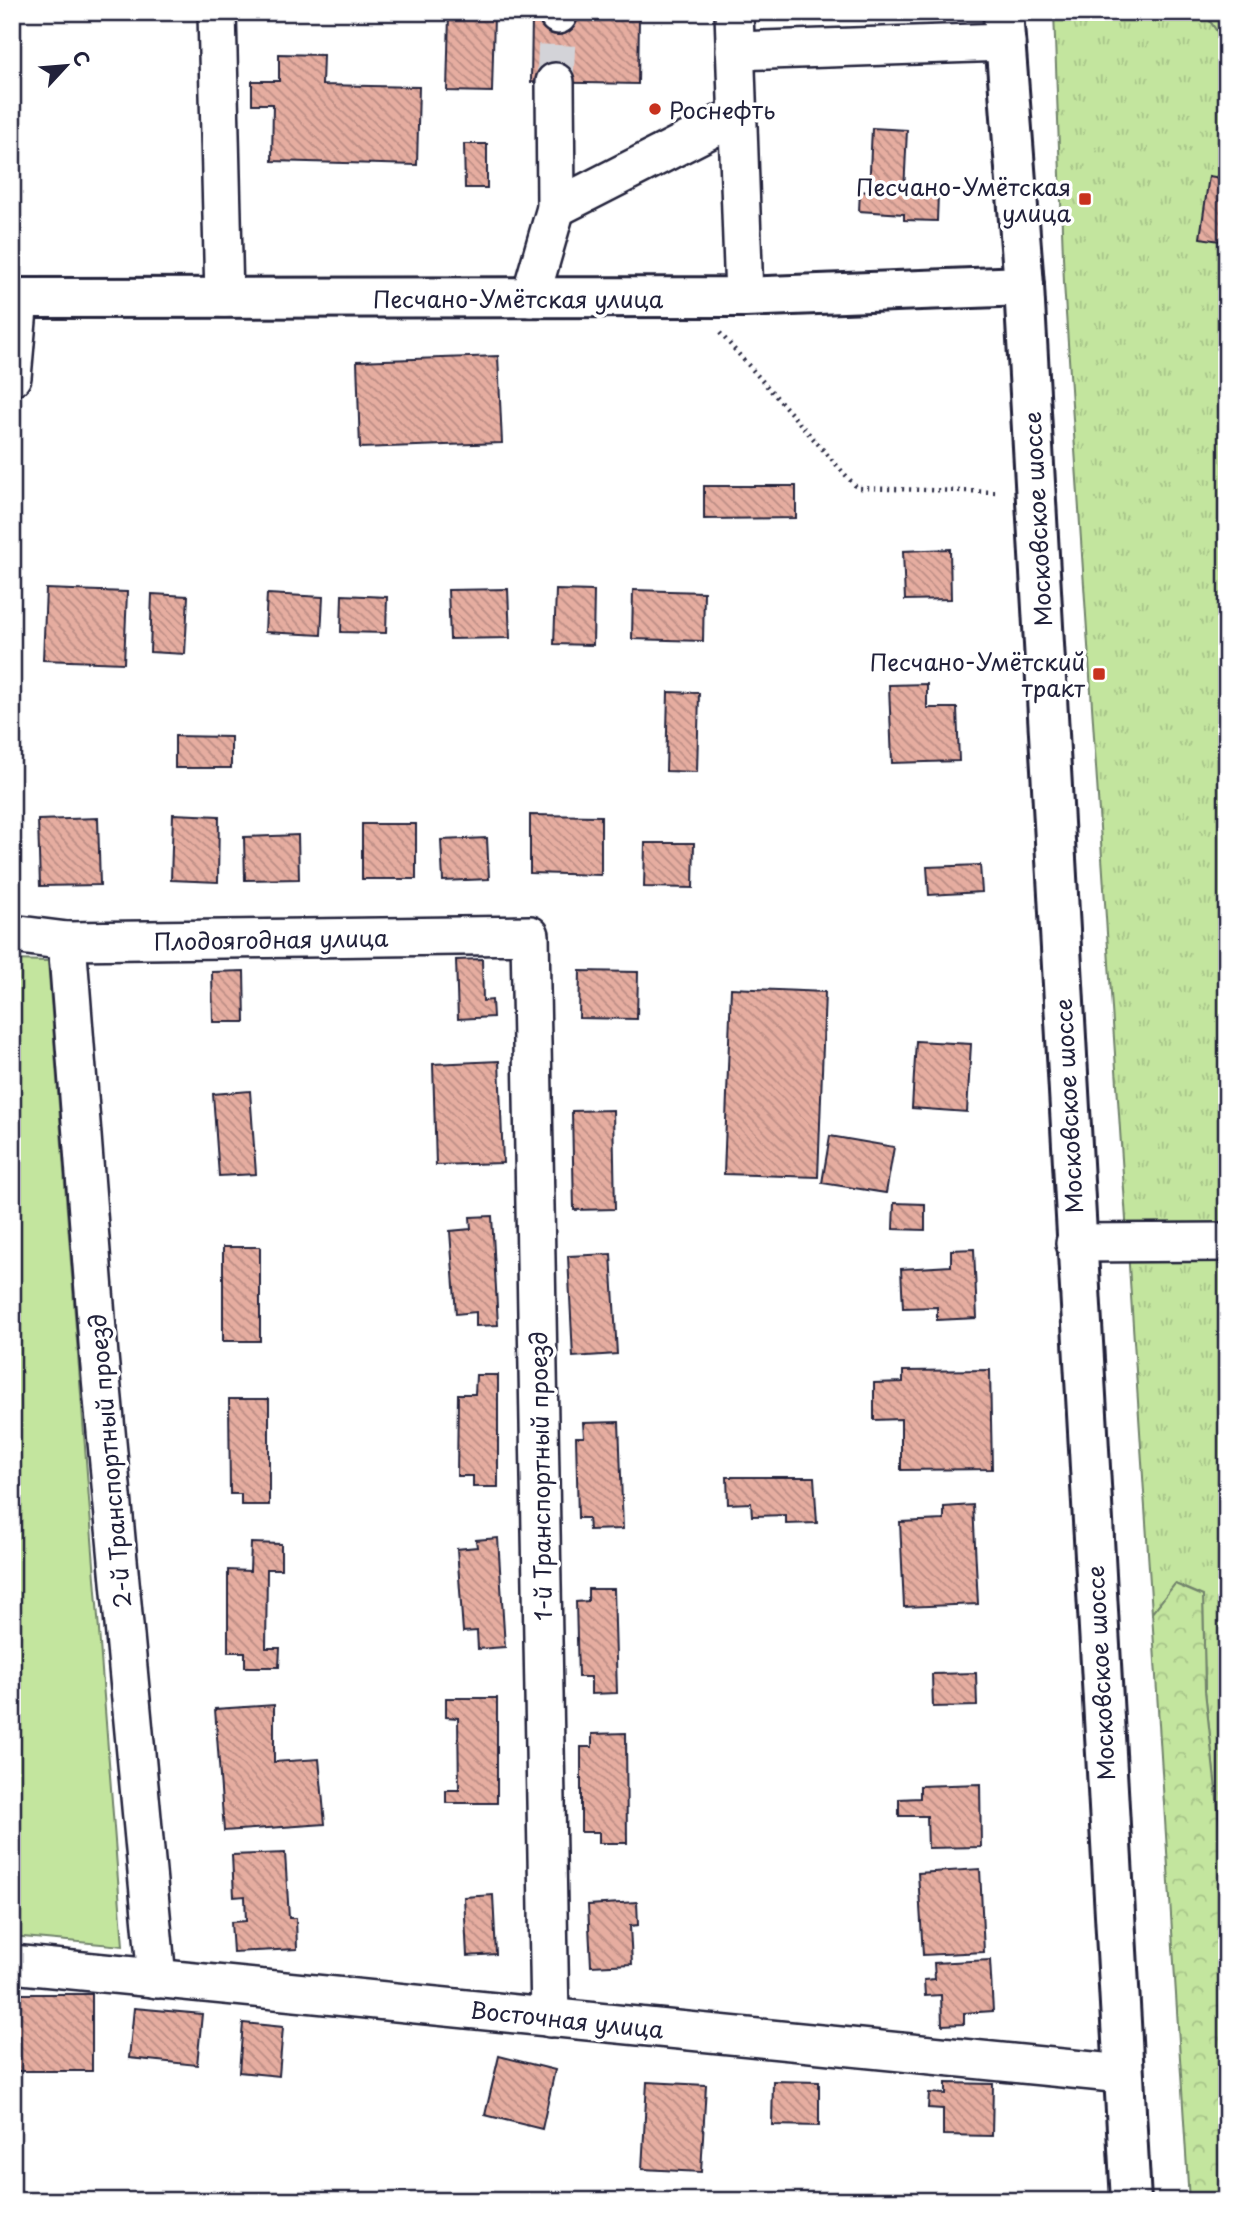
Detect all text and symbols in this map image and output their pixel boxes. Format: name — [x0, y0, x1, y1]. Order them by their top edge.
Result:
north arrow — [32, 32, 102, 102]
text: С — [66, 46, 98, 71]
place label: Роснефть — [669, 92, 775, 127]
marker: Роснефть — [647, 101, 663, 117]
place label: Песчано-Умётская улица — [856, 169, 1072, 230]
marker: Песчано-Умётская улица — [1077, 191, 1093, 207]
street label: Песчано-Умётская улица — [373, 281, 664, 316]
street label: Московское шоссе — [1014, 411, 1060, 627]
place label: Песчано-Умётский тракт — [870, 644, 1086, 705]
marker: Песчано-Умётский тракт — [1091, 666, 1107, 682]
street label: Плодоягодная улица — [153, 919, 389, 959]
street label: Московское шоссе — [1045, 998, 1091, 1214]
street label: 2-й Транспортный проезд — [79, 1312, 139, 1610]
street label: 1-й Транспортный проезд — [520, 1331, 560, 1621]
street label: Московское шоссе — [1077, 1565, 1123, 1781]
street label: Восточная улица — [469, 1991, 666, 2047]

